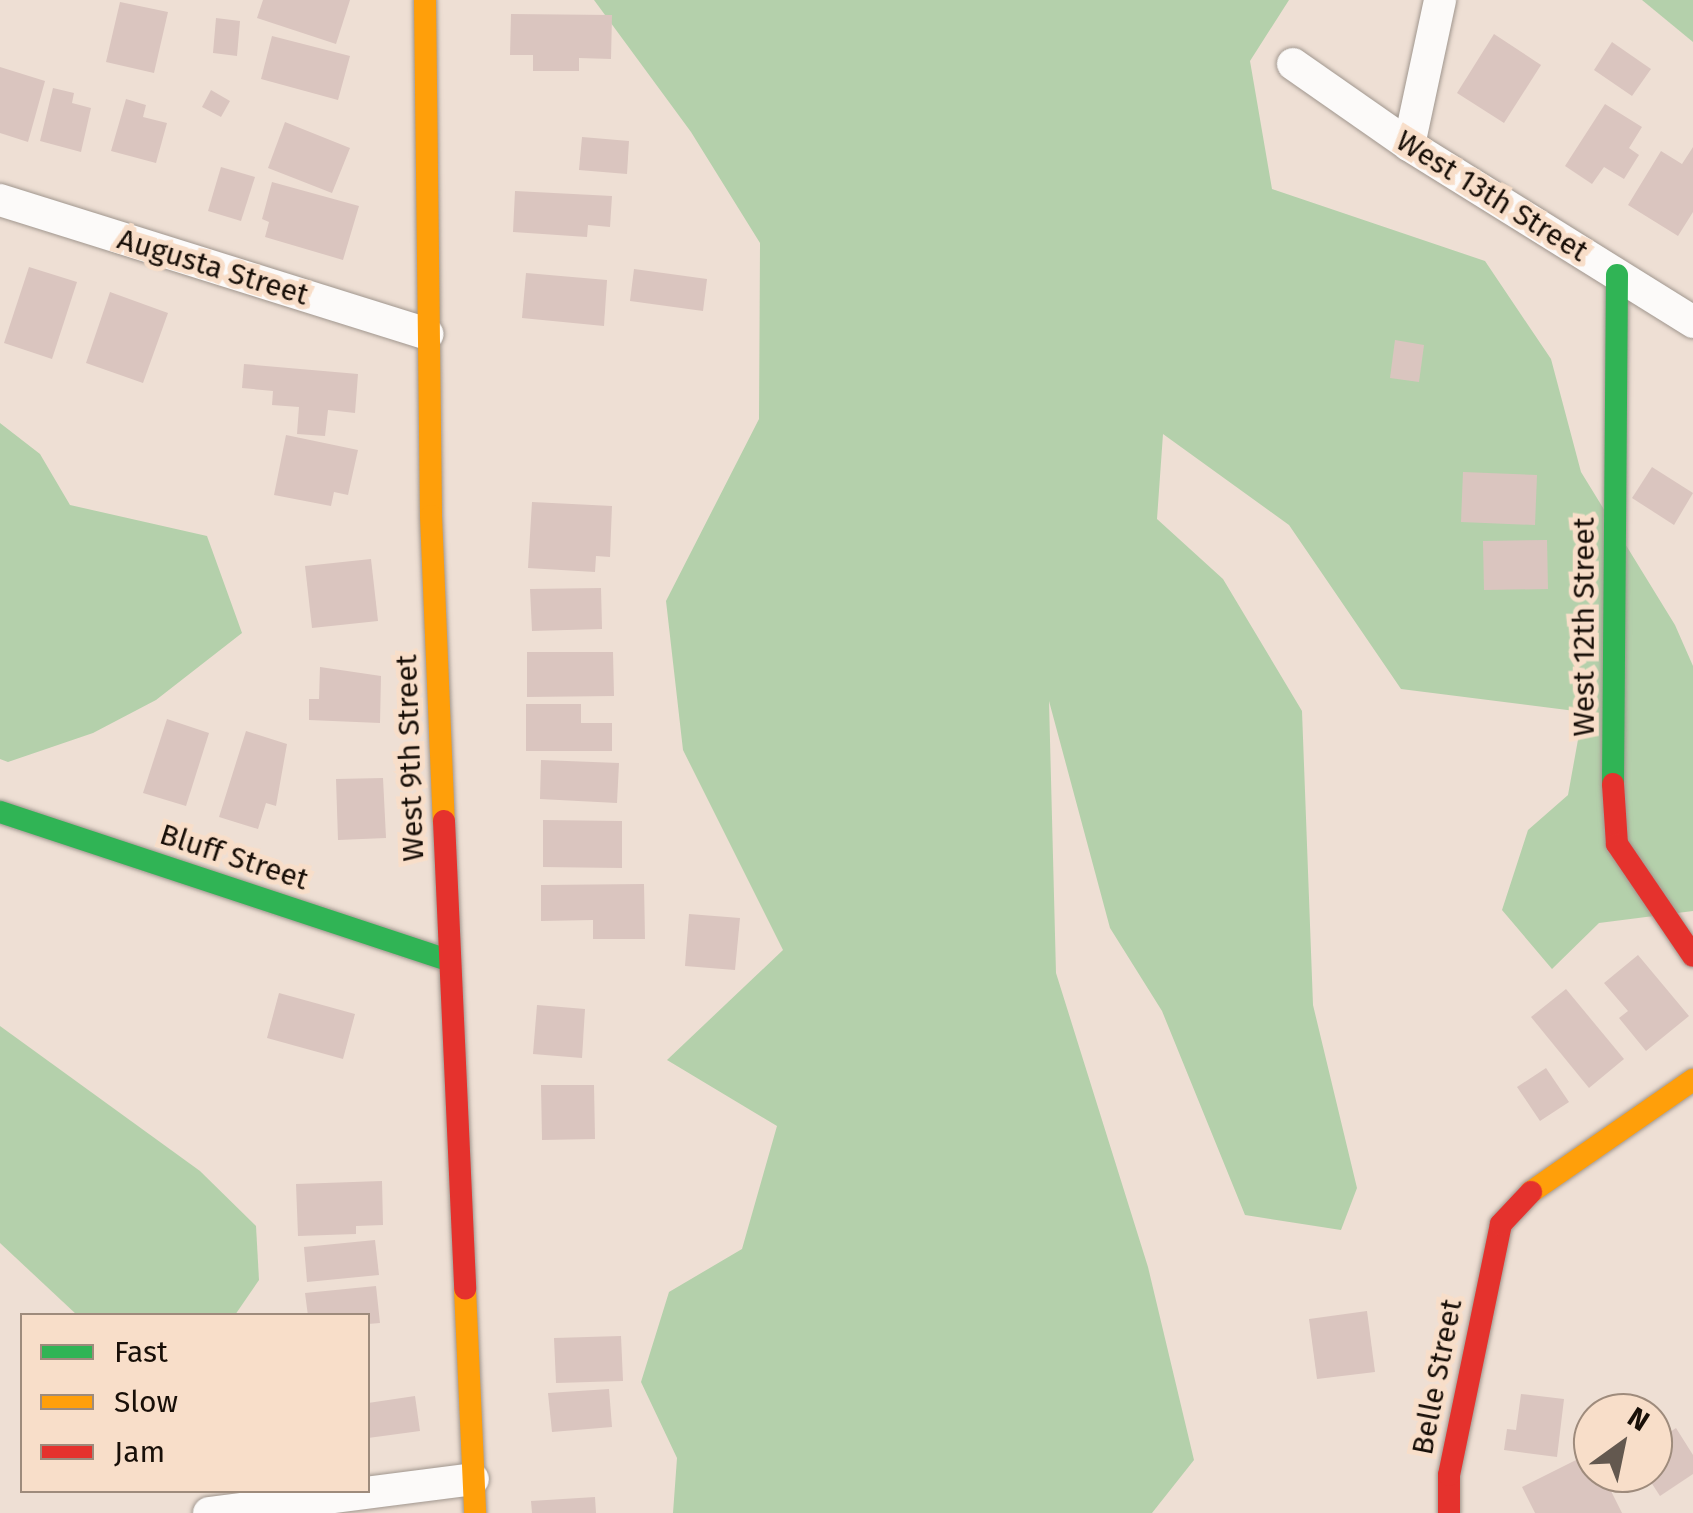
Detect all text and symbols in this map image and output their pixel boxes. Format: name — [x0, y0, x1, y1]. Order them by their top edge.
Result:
street label: West 13th Street — [1389, 123, 1595, 269]
street label: Augusta Street — [113, 221, 313, 313]
street label: West 12th Street — [1566, 517, 1602, 737]
street label: West 9th Street — [388, 654, 432, 862]
street label: Bluff Street — [155, 816, 313, 898]
street label: Belle Street — [1404, 1296, 1470, 1458]
legend — [20, 1313, 370, 1493]
text: Fast — [114, 1334, 168, 1370]
text: Slow — [114, 1384, 178, 1420]
north arrow — [1573, 1393, 1673, 1493]
text: N — [1622, 1400, 1655, 1438]
text: Jam — [114, 1434, 165, 1470]

